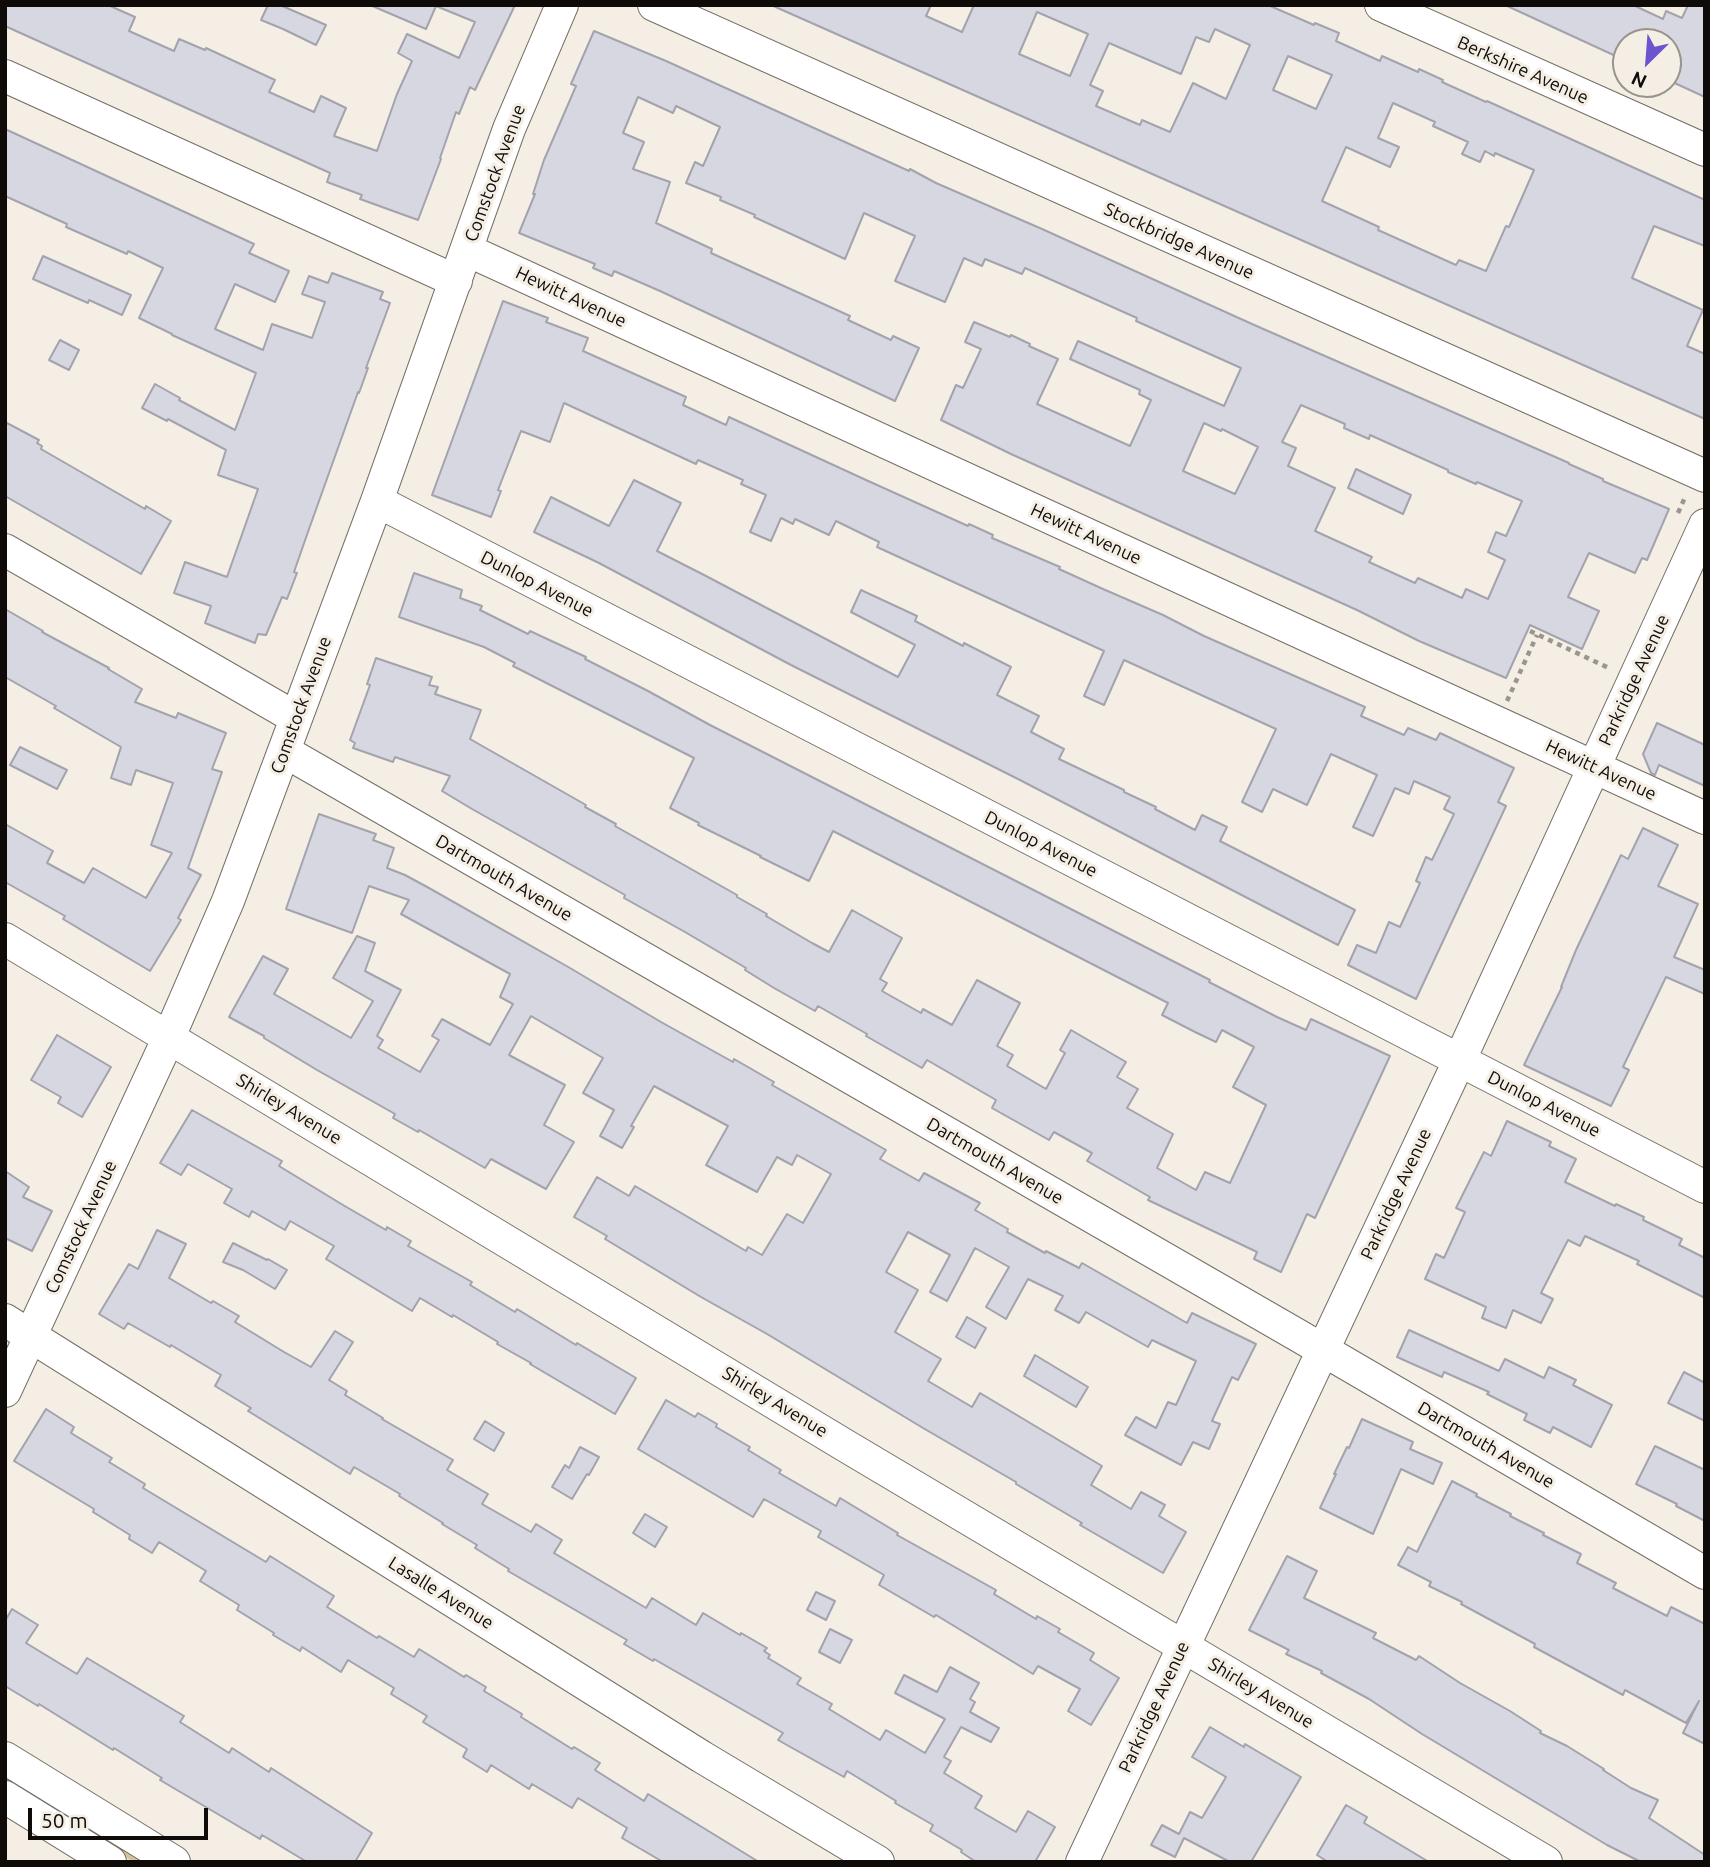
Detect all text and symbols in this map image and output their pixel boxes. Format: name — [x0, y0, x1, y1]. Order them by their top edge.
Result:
north arrow — [1612, 28, 1682, 98]
street label: Berkshire Avenue — [1454, 31, 1592, 109]
text: N — [1628, 67, 1650, 93]
street label: Comstock Avenue — [460, 101, 530, 245]
street label: Stockbridge Avenue — [1101, 198, 1257, 284]
street label: Hewitt Avenue — [512, 262, 630, 332]
street label: Hewitt Avenue — [1027, 499, 1145, 569]
street label: Dunlop Avenue — [477, 546, 597, 622]
street label: Parkridge Avenue — [1594, 611, 1674, 749]
street label: Comstock Avenue — [266, 633, 336, 777]
street label: Hewitt Avenue — [1542, 735, 1660, 805]
street label: Dunlop Avenue — [981, 806, 1101, 882]
street label: Dartmouth Avenue — [432, 830, 576, 926]
street label: Dunlop Avenue — [1484, 1066, 1604, 1142]
street label: Shirley Avenue — [232, 1069, 346, 1149]
street label: Dartmouth Avenue — [923, 1113, 1067, 1209]
street label: Parkridge Avenue — [1356, 1125, 1436, 1263]
street label: Comstock Avenue — [41, 1157, 121, 1297]
street label: Shirley Avenue — [718, 1362, 832, 1442]
street label: Dartmouth Avenue — [1414, 1397, 1558, 1493]
street label: Lasalle Avenue — [385, 1552, 497, 1634]
street label: Parkridge Avenue — [1114, 1638, 1194, 1776]
street label: Shirley Avenue — [1204, 1653, 1318, 1733]
scale bar — [32, 1794, 212, 1838]
text: 50 m — [41, 1808, 88, 1832]

